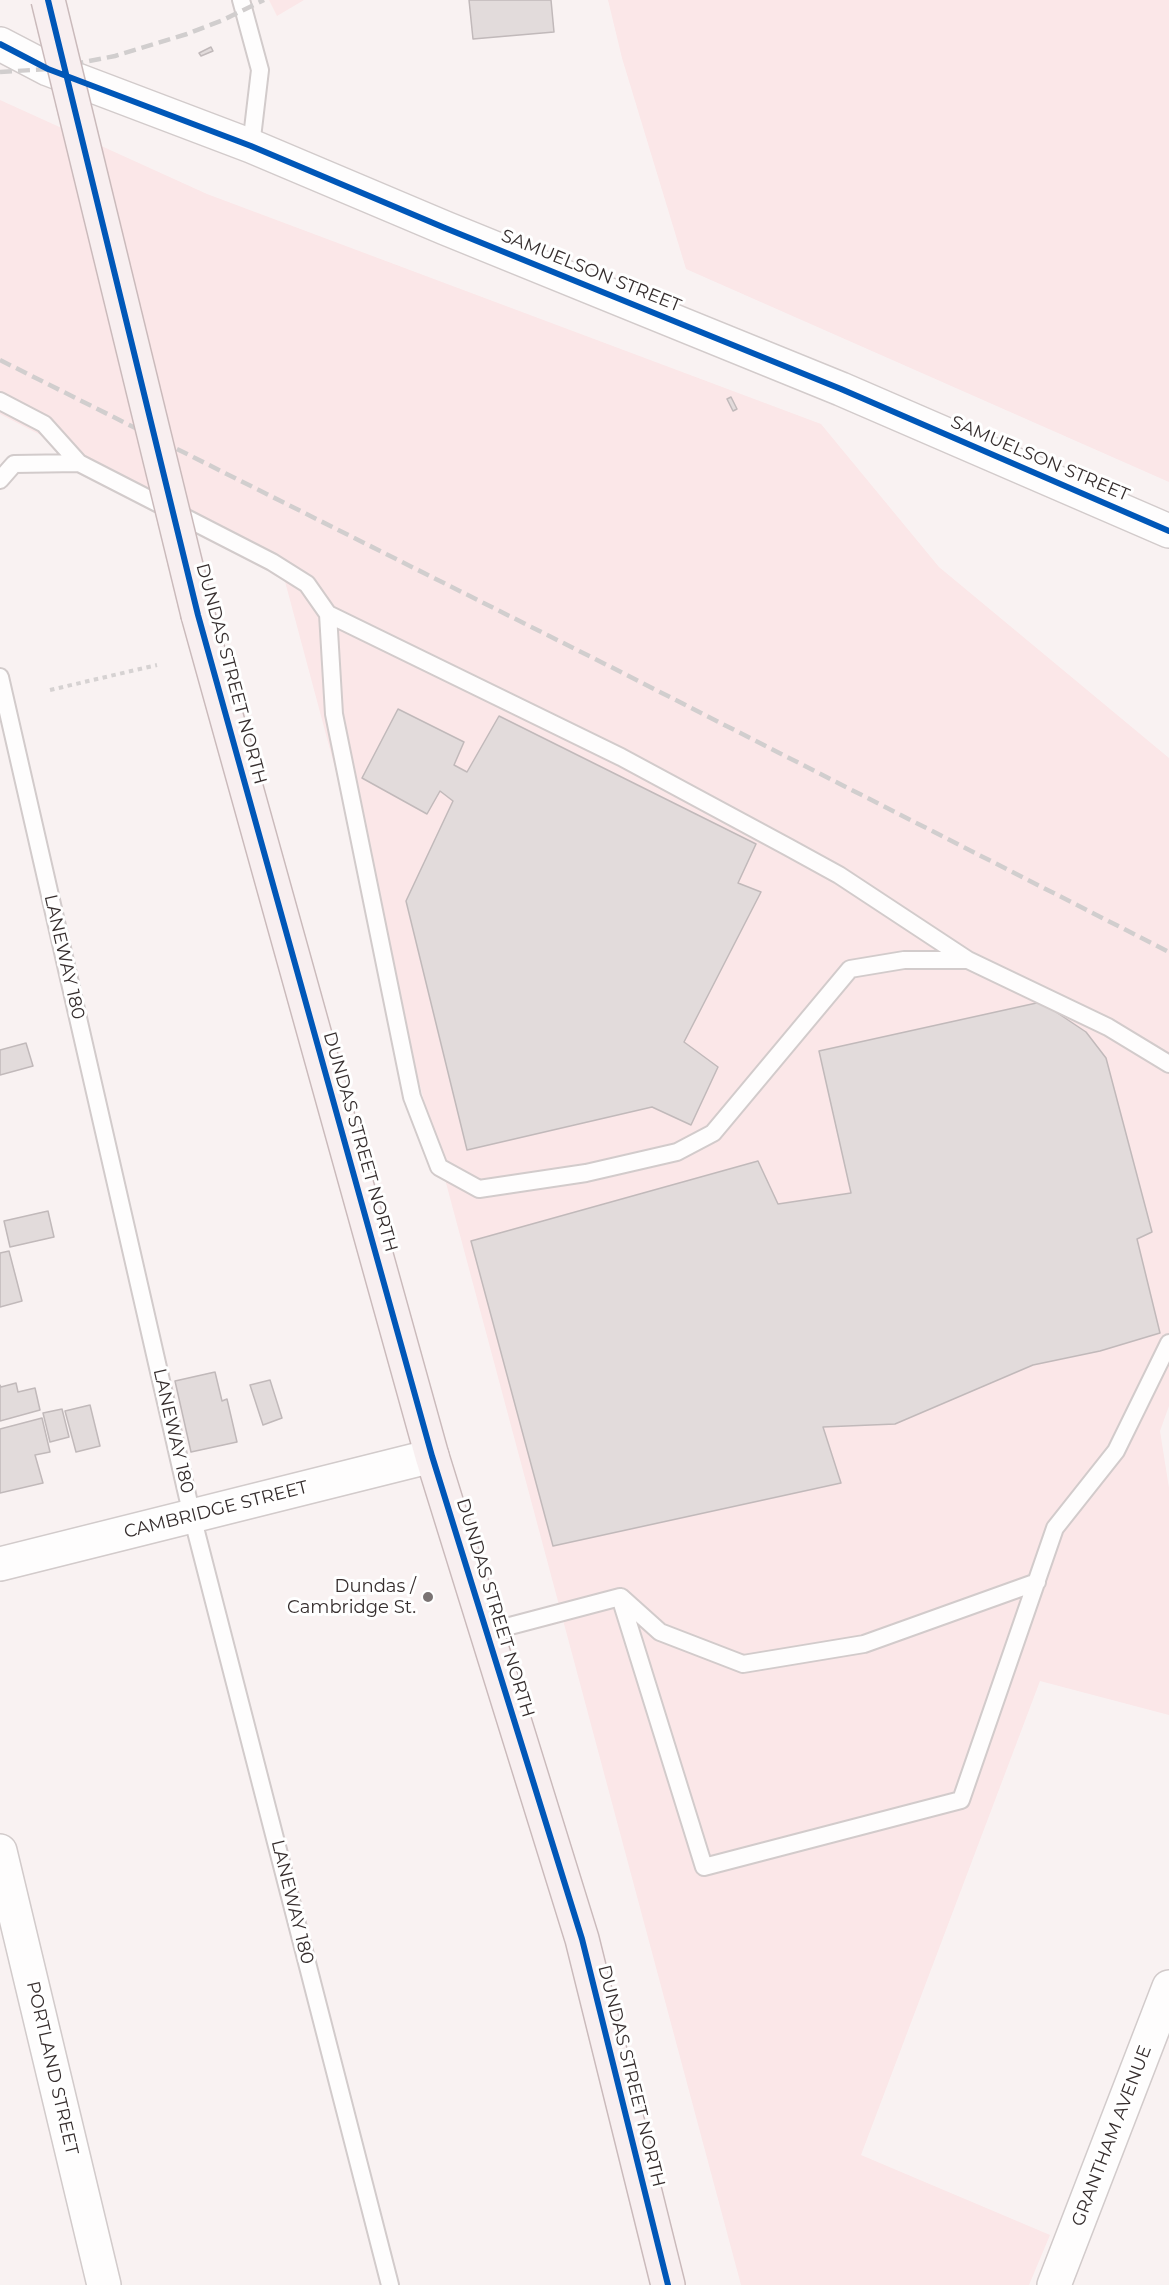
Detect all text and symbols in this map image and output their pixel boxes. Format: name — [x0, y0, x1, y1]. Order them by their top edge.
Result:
street label: SAMUELSON STREET — [498, 225, 684, 317]
street label: SAMUELSON STREET — [947, 412, 1133, 506]
street label: DUNDAS STREET NORTH — [191, 561, 271, 787]
street label: LANEWAY 180 — [39, 892, 89, 1022]
street label: DUNDAS STREET NORTH — [318, 1029, 402, 1255]
street label: LANEWAY 180 — [148, 1366, 198, 1496]
street label: CAMBRIDGE STREET — [122, 1477, 310, 1543]
street label: DUNDAS STREET NORTH — [451, 1496, 539, 1720]
place label: Dundas / Cambridge St. — [287, 1576, 416, 1618]
marker: Dundas / Cambridge St. — [421, 1590, 435, 1604]
street label: LANEWAY 180 — [266, 1838, 318, 1966]
street label: DUNDAS STREET NORTH — [593, 1963, 669, 2189]
street label: PORTLAND STREET — [22, 1979, 82, 2157]
street label: GRANTHAM AVENUE — [1068, 2043, 1156, 2229]

